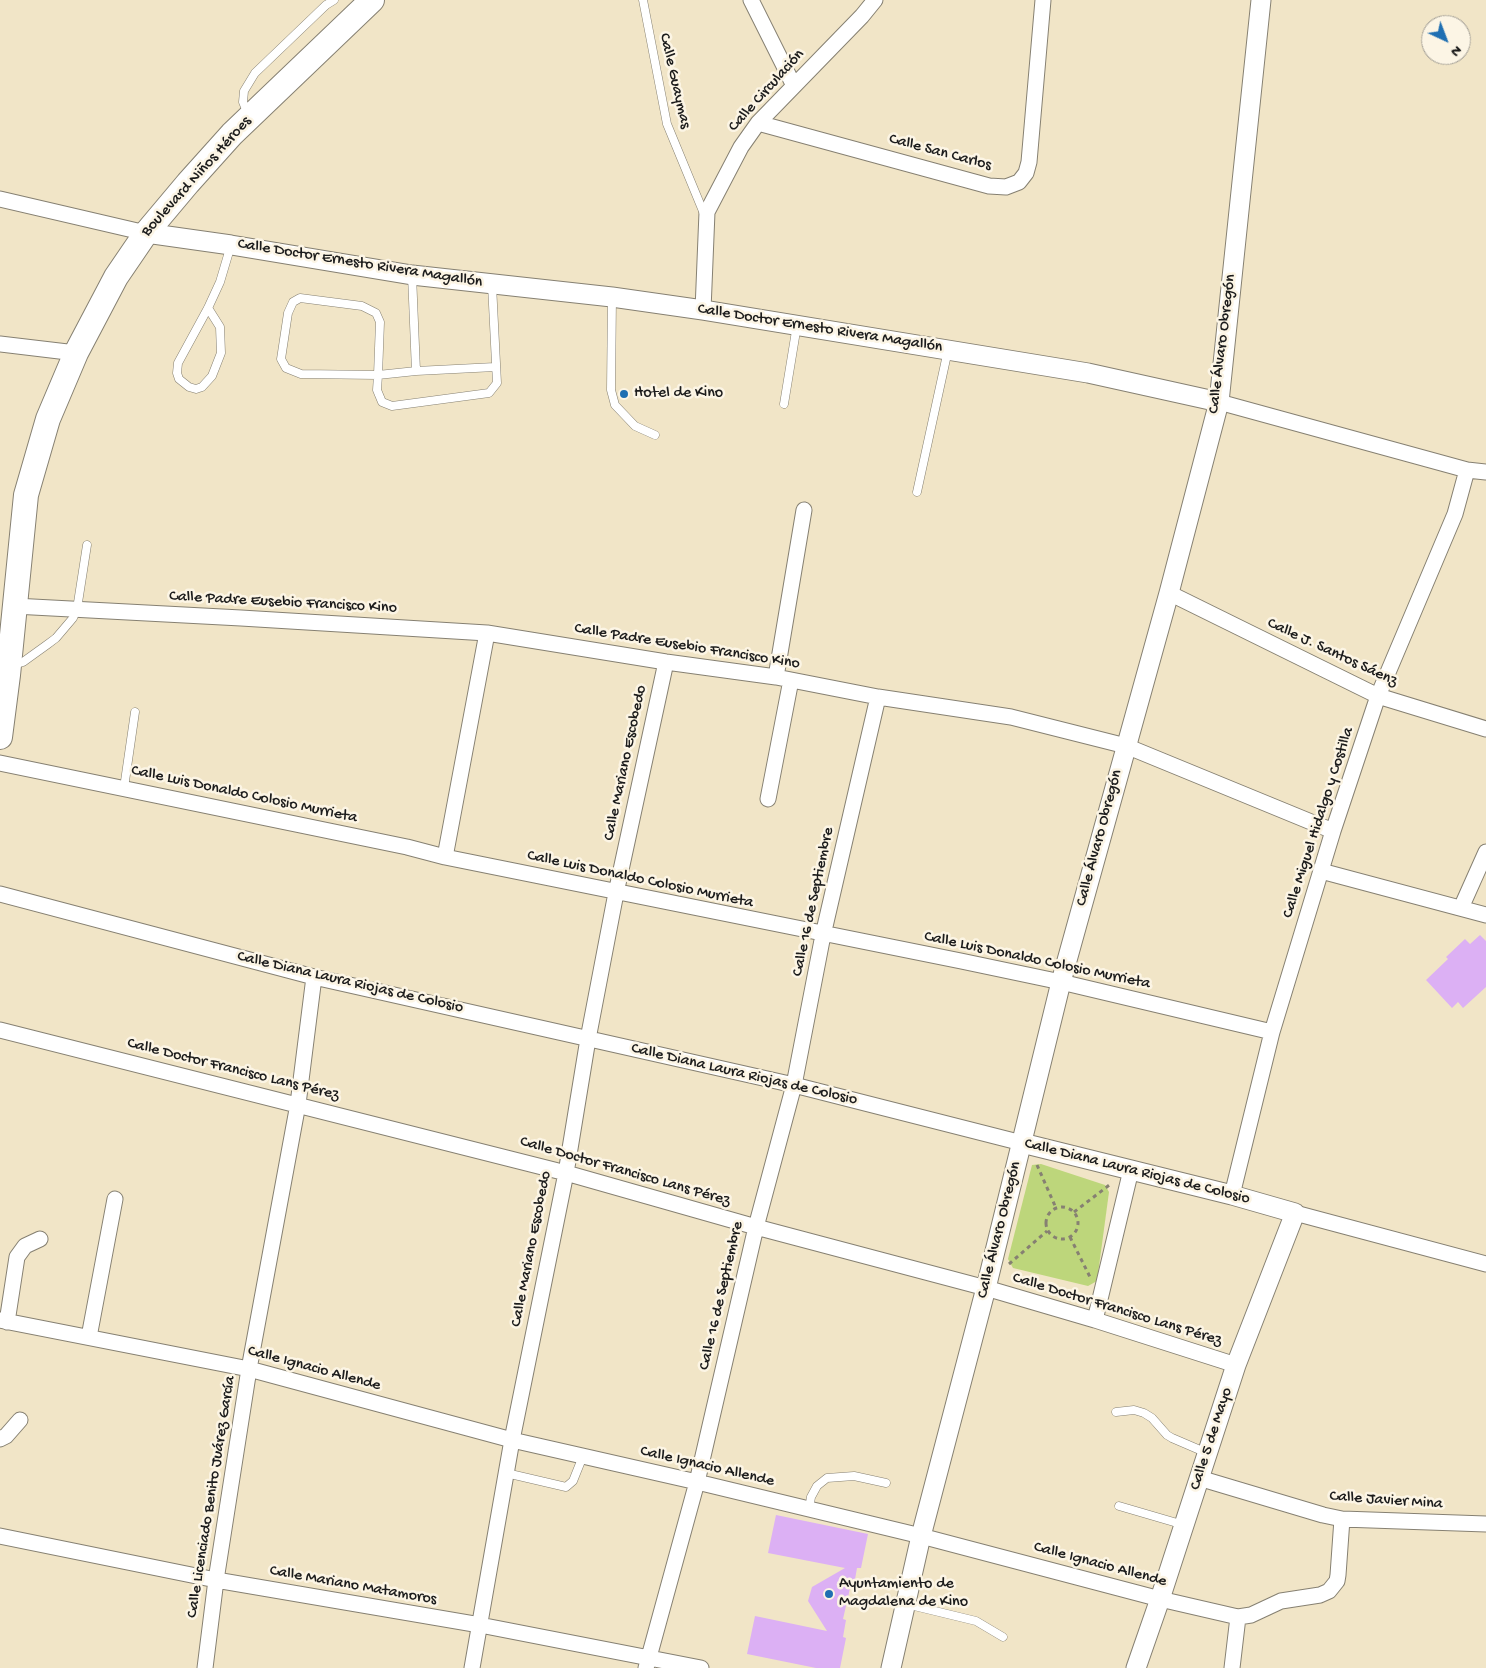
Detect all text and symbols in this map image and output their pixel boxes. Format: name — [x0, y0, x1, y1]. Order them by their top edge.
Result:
north arrow — [1421, 15, 1471, 65]
street label: Calle Guaymas — [654, 32, 694, 130]
text: N — [1447, 41, 1465, 60]
street label: Calle Circulación — [725, 46, 809, 136]
street label: Boulevard Niños Héroes — [138, 113, 256, 241]
street label: Calle San Carlos — [887, 130, 993, 176]
street label: Calle Doctor Ernesto Rivera Magallón — [236, 235, 484, 293]
street label: Calle Álvaro Obregón — [1205, 273, 1241, 415]
street label: Calle Doctor Ernesto Rivera Magallón — [696, 300, 944, 358]
place label: Hotel de Kino — [634, 384, 723, 404]
marker: Hotel de Kino — [618, 388, 630, 400]
street label: Calle Padre Eusebio Francisco Kino — [169, 587, 397, 619]
street label: Calle J. Santos Sáenz — [1264, 614, 1400, 692]
street label: Calle Padre Eusebio Francisco Kino — [573, 620, 801, 674]
street label: Calle Mariano Escobedo — [600, 684, 652, 842]
street label: Calle Miguel Hidalgo y Costilla — [1279, 725, 1359, 921]
street label: Calle Luis Donaldo Colosio Murrieta — [129, 762, 359, 828]
street label: Calle Álvaro Obregón — [1073, 768, 1127, 908]
street label: Calle 16 de Septiembre — [789, 826, 839, 978]
street label: Calle Luis Donaldo Colosio Murrieta — [525, 847, 755, 913]
street label: Calle Luis Donaldo Colosio Murrieta — [922, 928, 1152, 994]
street label: Calle Diana Laura Riojas de Colosio — [235, 948, 465, 1018]
street label: Calle Doctor Francisco Lans Pérez — [125, 1034, 341, 1106]
street label: Calle Diana Laura Riojas de Colosio — [629, 1040, 859, 1110]
street label: Calle Doctor Francisco Lans Pérez — [518, 1133, 732, 1211]
street label: Calle Diana Laura Riojas de Colosio — [1022, 1135, 1252, 1209]
street label: Calle Álvaro Obregón — [974, 1160, 1026, 1300]
street label: Calle Mariano Escobedo — [507, 1169, 557, 1329]
street label: Calle 16 de Septiembre — [696, 1220, 748, 1372]
street label: Calle Doctor Francisco Lans Pérez — [1010, 1269, 1224, 1351]
street label: Calle Ignacio Allende — [245, 1342, 383, 1396]
street label: Calle Licenciado Benito Juárez García — [183, 1375, 241, 1619]
street label: Calle 5 de Mayo — [1186, 1385, 1238, 1493]
street label: Calle Ignacio Allende — [638, 1442, 776, 1492]
street label: Calle Javier Mina — [1329, 1487, 1443, 1515]
street label: Calle Ignacio Allende — [1031, 1538, 1169, 1592]
street label: Calle Mariano Matamoros — [268, 1562, 438, 1610]
place label: Ayuntamiento de Magdalena de Kino — [839, 1575, 968, 1613]
marker: Ayuntamiento de Magdalena de Kino — [823, 1588, 835, 1600]

